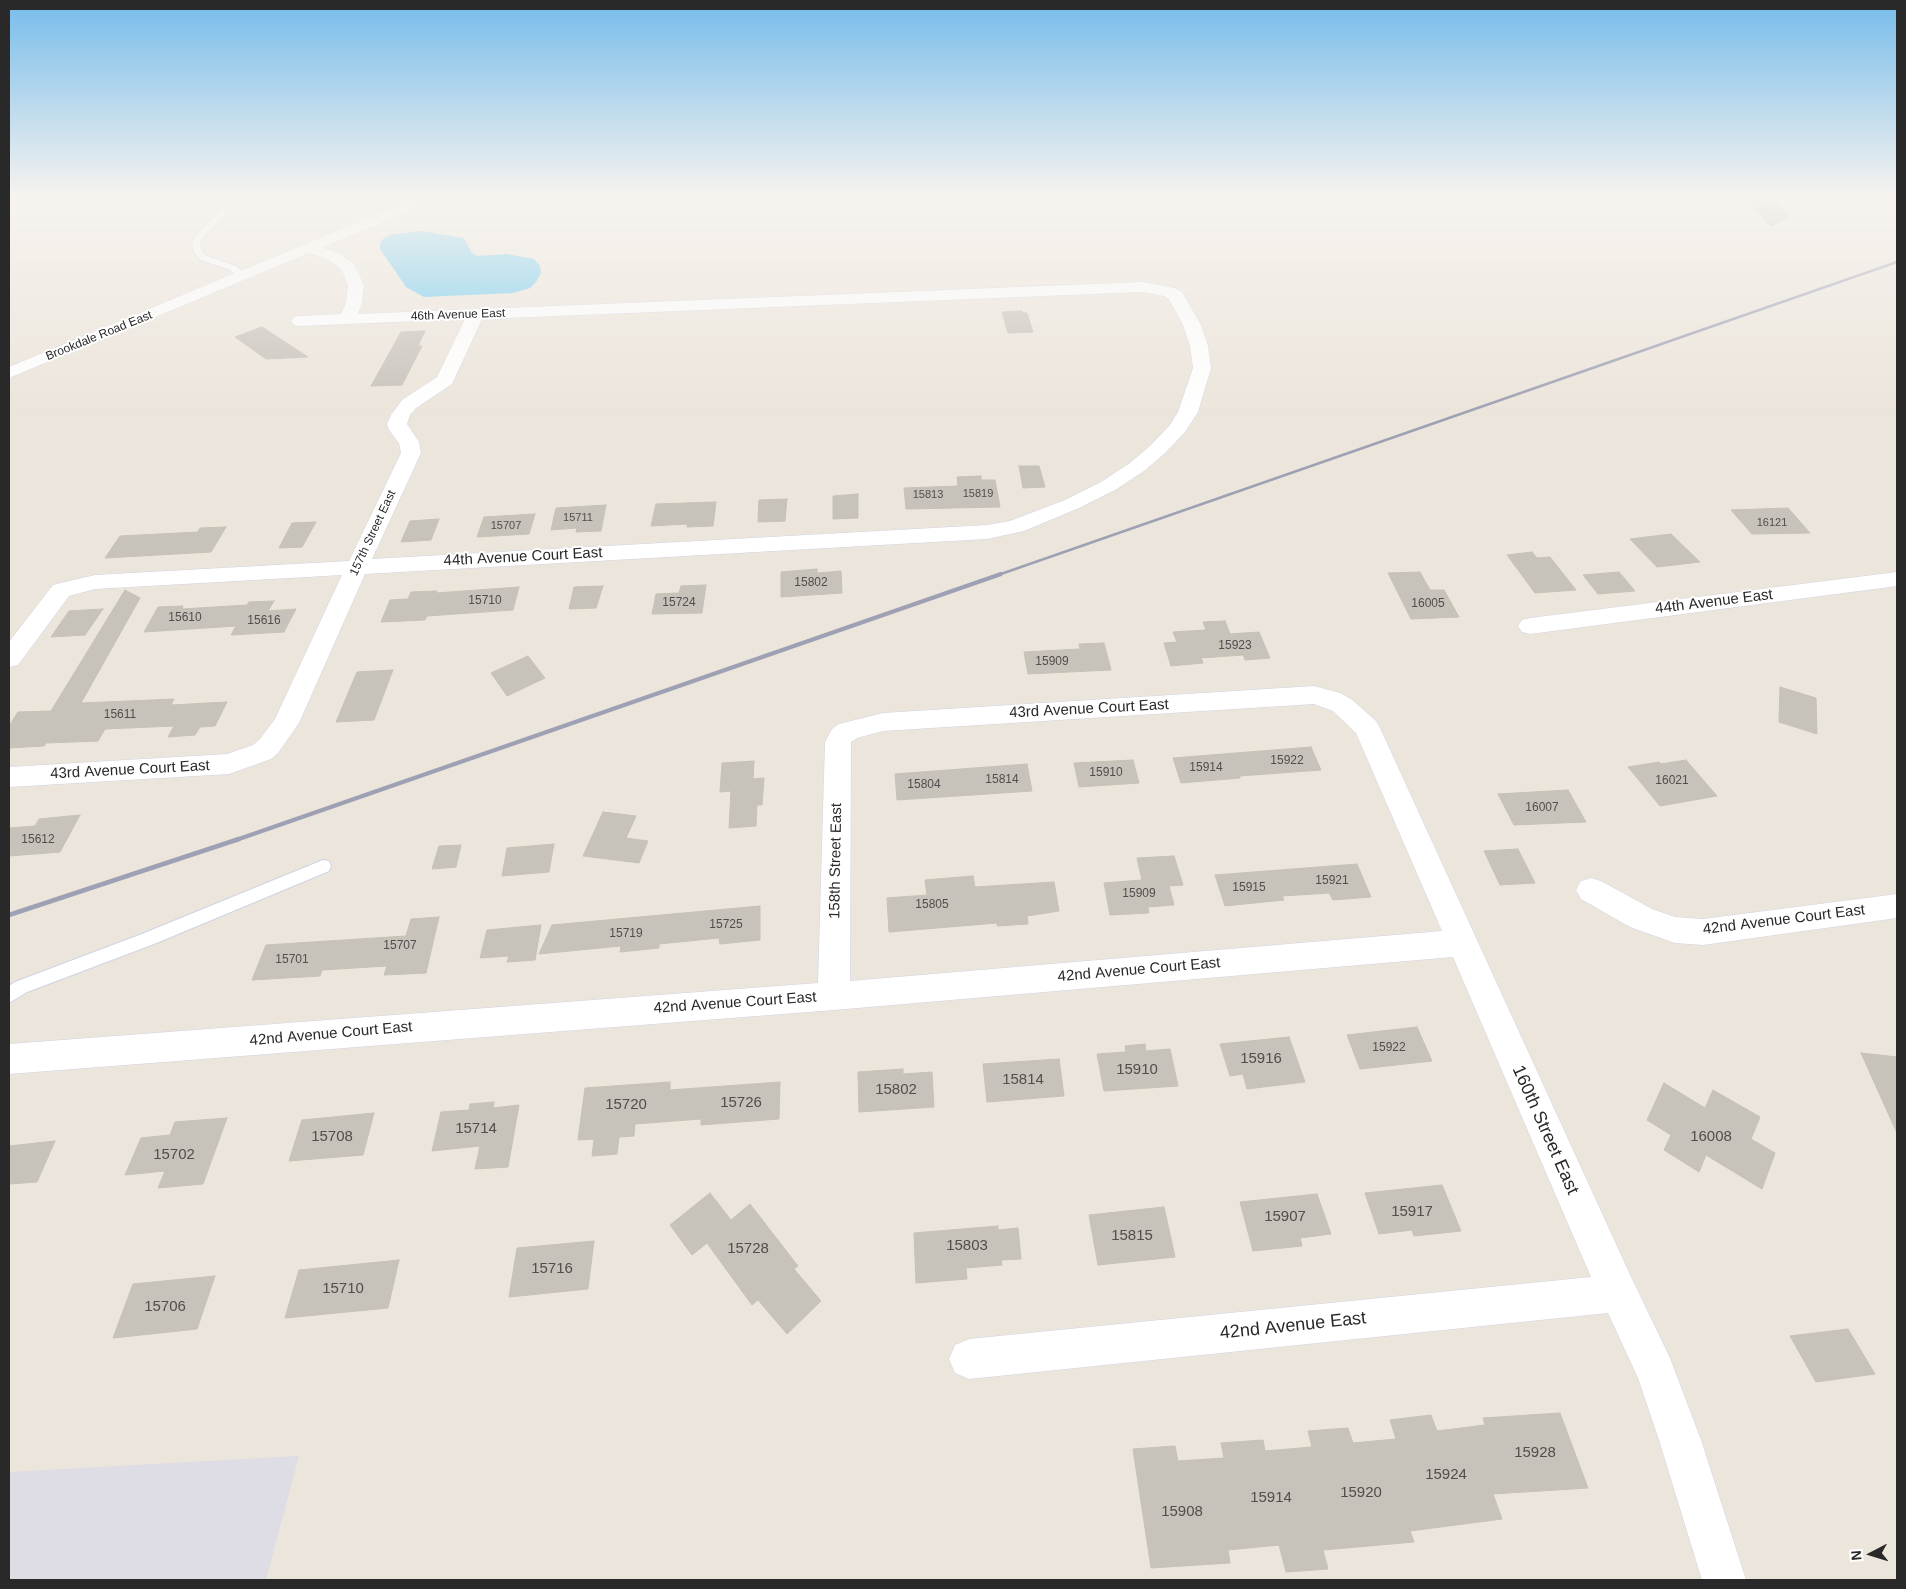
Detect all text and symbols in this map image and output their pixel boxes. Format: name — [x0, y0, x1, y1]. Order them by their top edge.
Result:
street label: 46th Avenue East — [411, 306, 505, 324]
street label: Brookdale Road East — [44, 308, 154, 364]
house number: 15819 — [963, 487, 993, 501]
street label: 157th Street East — [347, 488, 399, 578]
house number: 15813 — [913, 488, 943, 502]
house number: 15711 — [563, 511, 593, 525]
house number: 16121 — [1757, 516, 1787, 530]
house number: 15707 — [491, 519, 521, 533]
street label: 44th Avenue Court East — [443, 544, 603, 570]
house number: 15802 — [794, 576, 828, 590]
street label: 44th Avenue East — [1654, 586, 1774, 618]
house number: 15710 — [468, 594, 502, 608]
house number: 15724 — [662, 596, 696, 610]
house number: 16005 — [1411, 597, 1445, 611]
house number: 15610 — [168, 611, 202, 625]
house number: 15616 — [247, 614, 281, 628]
house number: 15923 — [1218, 639, 1252, 653]
house number: 15909 — [1035, 655, 1069, 669]
street label: 43rd Avenue Court East — [1009, 696, 1169, 722]
house number: 15611 — [104, 708, 136, 722]
house number: 15922 — [1270, 754, 1304, 768]
street label: 43rd Avenue Court East — [50, 757, 210, 783]
house number: 15914 — [1189, 761, 1223, 775]
house number: 15910 — [1089, 766, 1123, 780]
house number: 15814 — [985, 773, 1019, 787]
house number: 16021 — [1655, 774, 1689, 788]
house number: 15804 — [907, 778, 941, 792]
house number: 16007 — [1525, 801, 1559, 815]
street label: 158th Street East — [826, 803, 846, 919]
house number: 15612 — [21, 833, 55, 847]
house number: 15921 — [1315, 874, 1349, 888]
house number: 15915 — [1232, 881, 1266, 895]
house number: 15909 — [1122, 887, 1156, 901]
house number: 15805 — [915, 898, 949, 912]
street label: 42nd Avenue Court East — [1702, 901, 1866, 939]
house number: 15725 — [709, 918, 743, 932]
house number: 15719 — [609, 927, 643, 941]
house number: 15707 — [383, 939, 417, 953]
house number: 15701 — [275, 953, 309, 967]
street label: 42nd Avenue Court East — [1057, 954, 1221, 986]
street label: 42nd Avenue Court East — [653, 988, 817, 1018]
street label: 42nd Avenue Court East — [249, 1018, 413, 1050]
house number: 15922 — [1372, 1041, 1406, 1055]
house number: 15916 — [1240, 1050, 1282, 1068]
house number: 15910 — [1116, 1061, 1158, 1079]
street label: 160th Street East — [1507, 1062, 1583, 1198]
house number: 15814 — [1002, 1071, 1044, 1089]
house number: 15802 — [875, 1081, 917, 1099]
house number: 15726 — [720, 1094, 762, 1112]
house number: 15720 — [605, 1096, 647, 1114]
house number: 15714 — [455, 1120, 497, 1138]
house number: 15708 — [311, 1128, 353, 1146]
house number: 16008 — [1690, 1128, 1732, 1146]
house number: 15702 — [153, 1146, 195, 1164]
house number: 15917 — [1391, 1203, 1433, 1221]
house number: 15907 — [1264, 1208, 1306, 1226]
house number: 15815 — [1111, 1227, 1153, 1245]
house number: 15803 — [946, 1237, 988, 1255]
house number: 15728 — [727, 1240, 769, 1258]
house number: 15716 — [531, 1260, 573, 1278]
house number: 15710 — [322, 1280, 364, 1298]
house number: 15706 — [144, 1298, 186, 1316]
street label: 42nd Avenue East — [1219, 1308, 1367, 1344]
house number: 15928 — [1514, 1444, 1556, 1462]
house number: 15924 — [1425, 1466, 1467, 1484]
house number: 15920 — [1340, 1484, 1382, 1502]
house number: 15914 — [1250, 1489, 1292, 1507]
house number: 15908 — [1161, 1503, 1203, 1521]
north arrow — [1846, 1529, 1896, 1579]
text: N — [1848, 1550, 1864, 1561]

